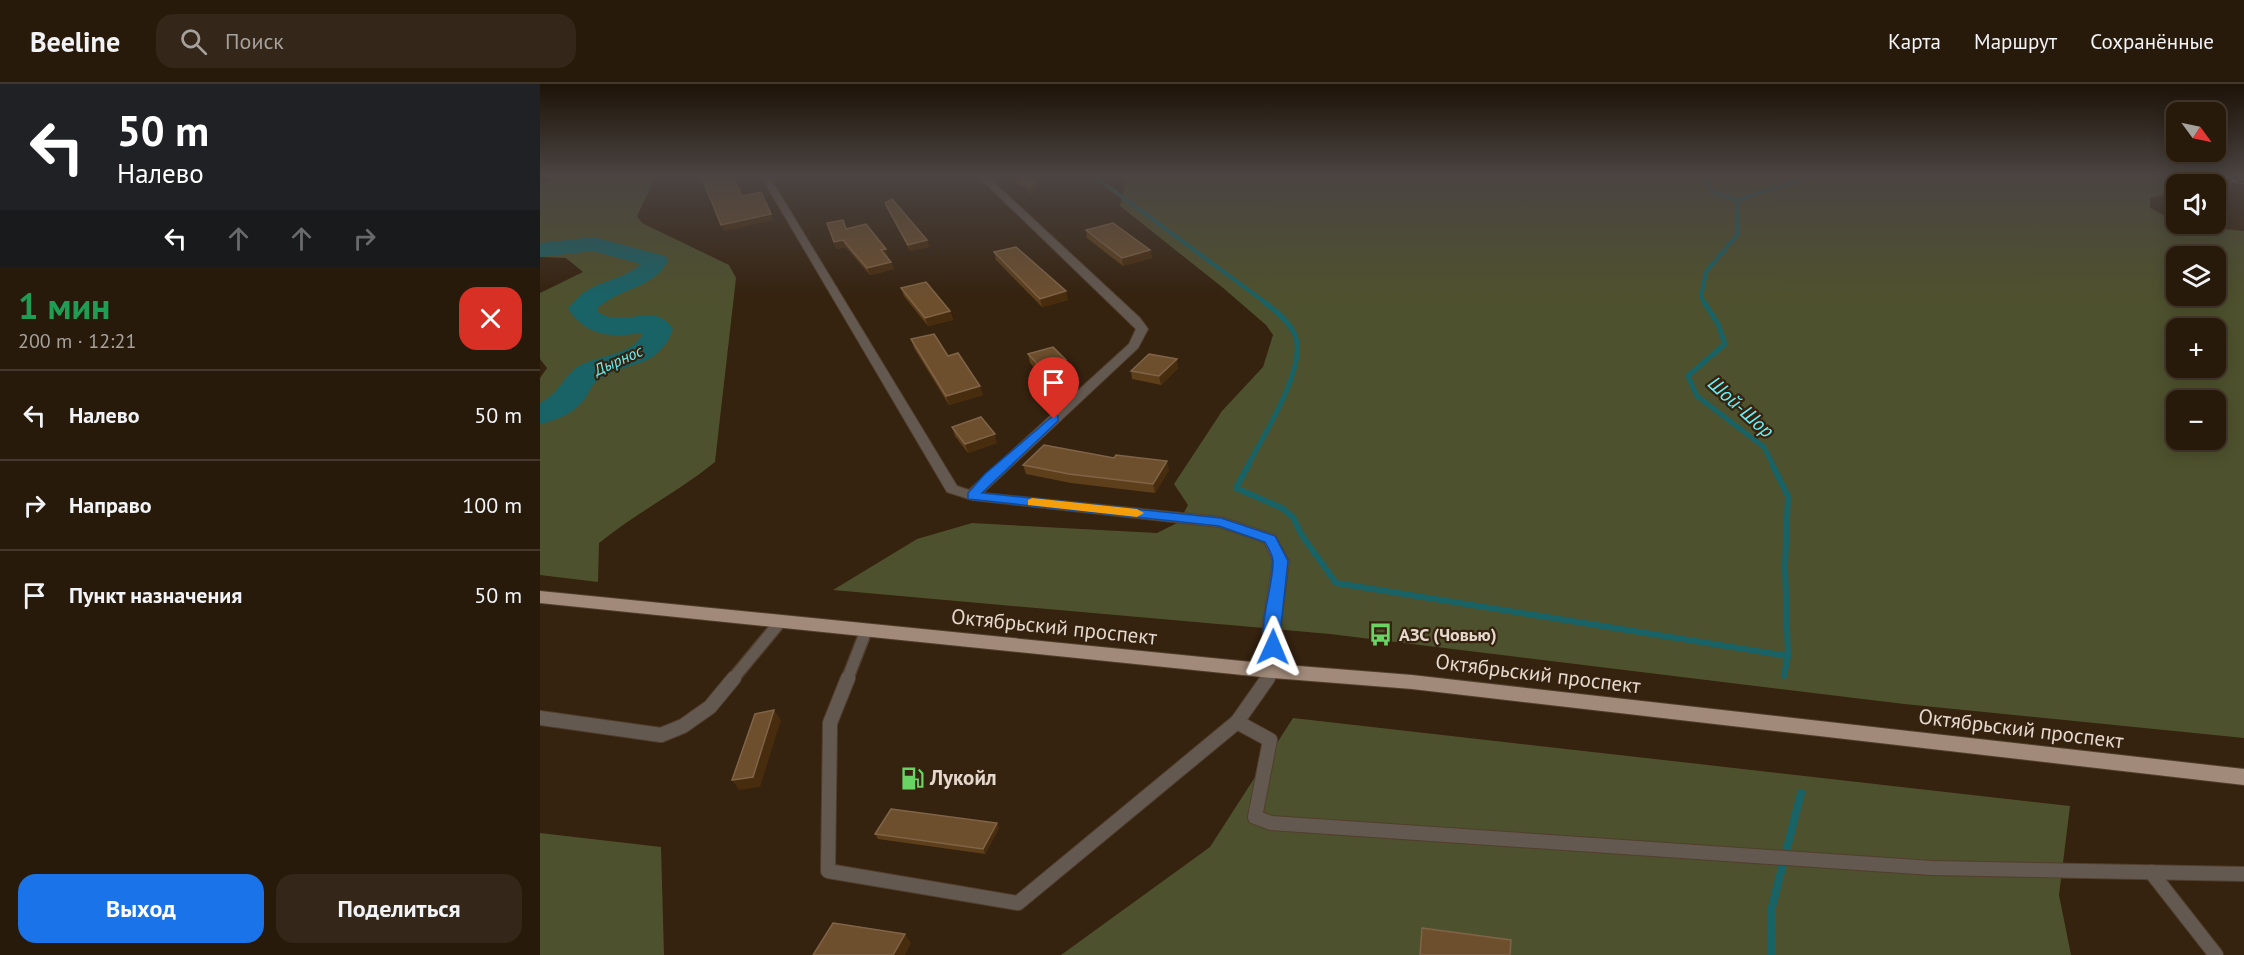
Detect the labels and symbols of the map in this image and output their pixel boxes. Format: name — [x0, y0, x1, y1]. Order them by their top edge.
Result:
north arrow — [2166, 102, 2226, 162]
water label: Дырнос — [589, 340, 646, 380]
pin — [1028, 357, 1079, 419]
water label: Шой-Шор — [1702, 370, 1780, 444]
street label: Октябрьский проспект — [950, 602, 1159, 651]
position arrow — [1241, 615, 1305, 679]
bus stop icon: АЗС (Човью) — [1368, 622, 1394, 648]
place label: АЗС (Човью) — [1399, 623, 1497, 646]
street label: Октябрьский проспект — [1434, 648, 1643, 700]
street label: Октябрьский проспект — [1917, 703, 2126, 755]
place label: Лукойл — [929, 764, 997, 791]
fuel station icon: Лукойл — [899, 765, 925, 791]

